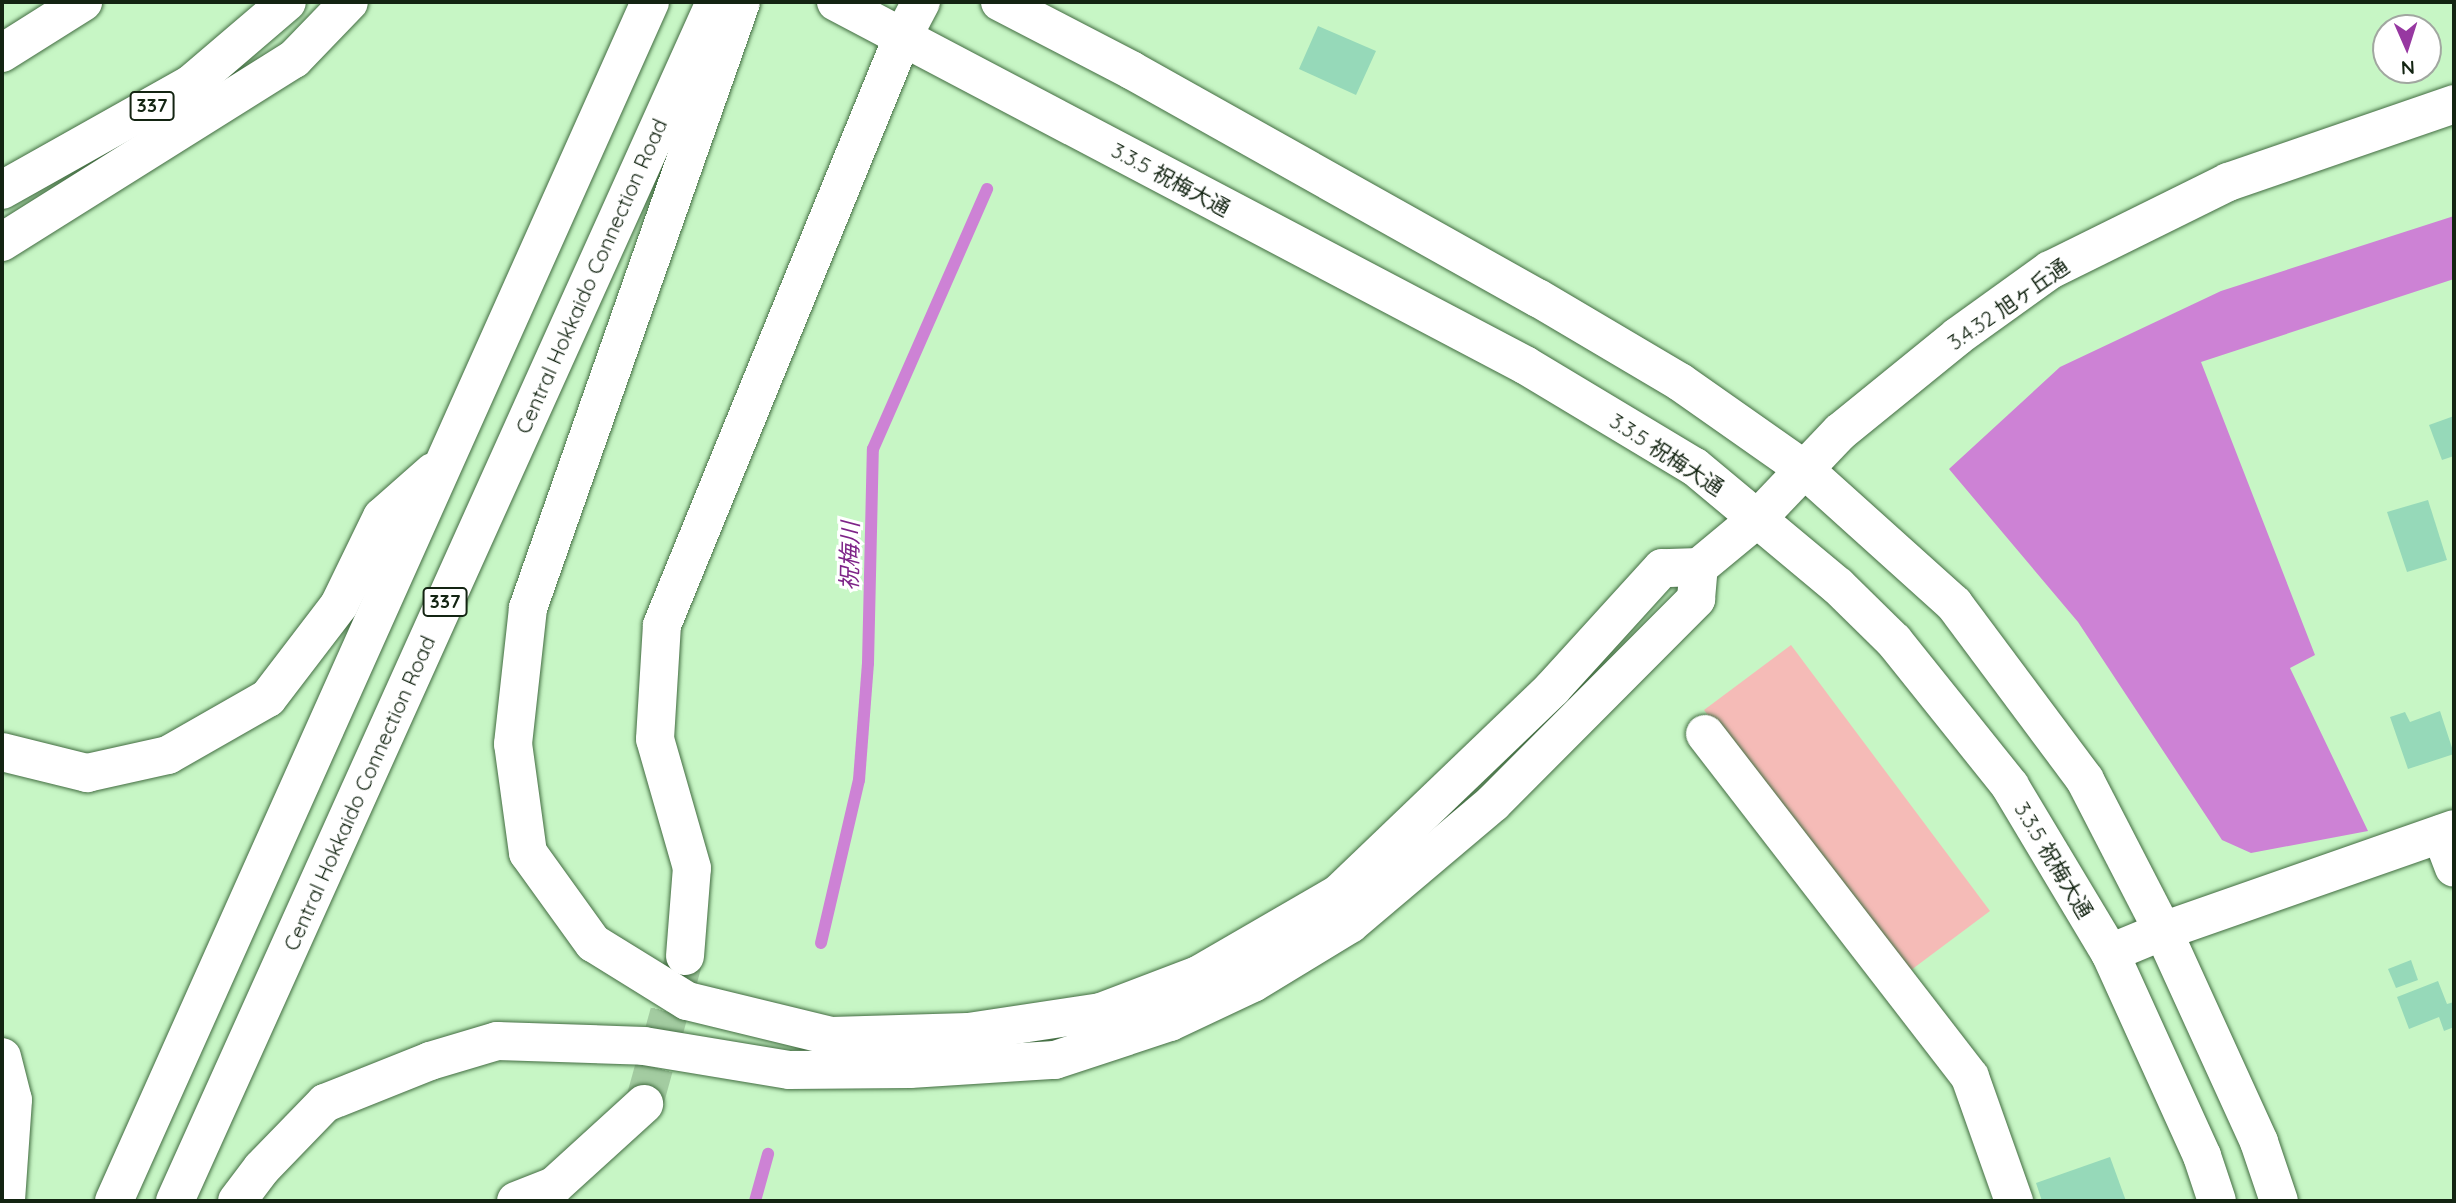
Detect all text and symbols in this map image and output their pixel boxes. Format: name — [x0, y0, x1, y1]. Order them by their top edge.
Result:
north arrow — [2372, 14, 2442, 84]
text: N — [2400, 56, 2416, 80]
road number: 337 — [129, 90, 175, 122]
street label: Central Hokkaido Connection Road — [510, 115, 672, 437]
street label: 3.3.5 祝梅大通 — [1107, 137, 1235, 221]
street label: 3.4.32 旭ヶ丘通 — [1943, 253, 2073, 355]
street label: 3.3.5 祝梅大通 — [1605, 408, 1729, 500]
water label: 祝梅川 — [836, 521, 864, 591]
road number: 337 — [422, 586, 468, 618]
street label: Central Hokkaido Connection Road — [278, 632, 440, 954]
street label: 3.3.5 祝梅大通 — [2010, 797, 2098, 923]

